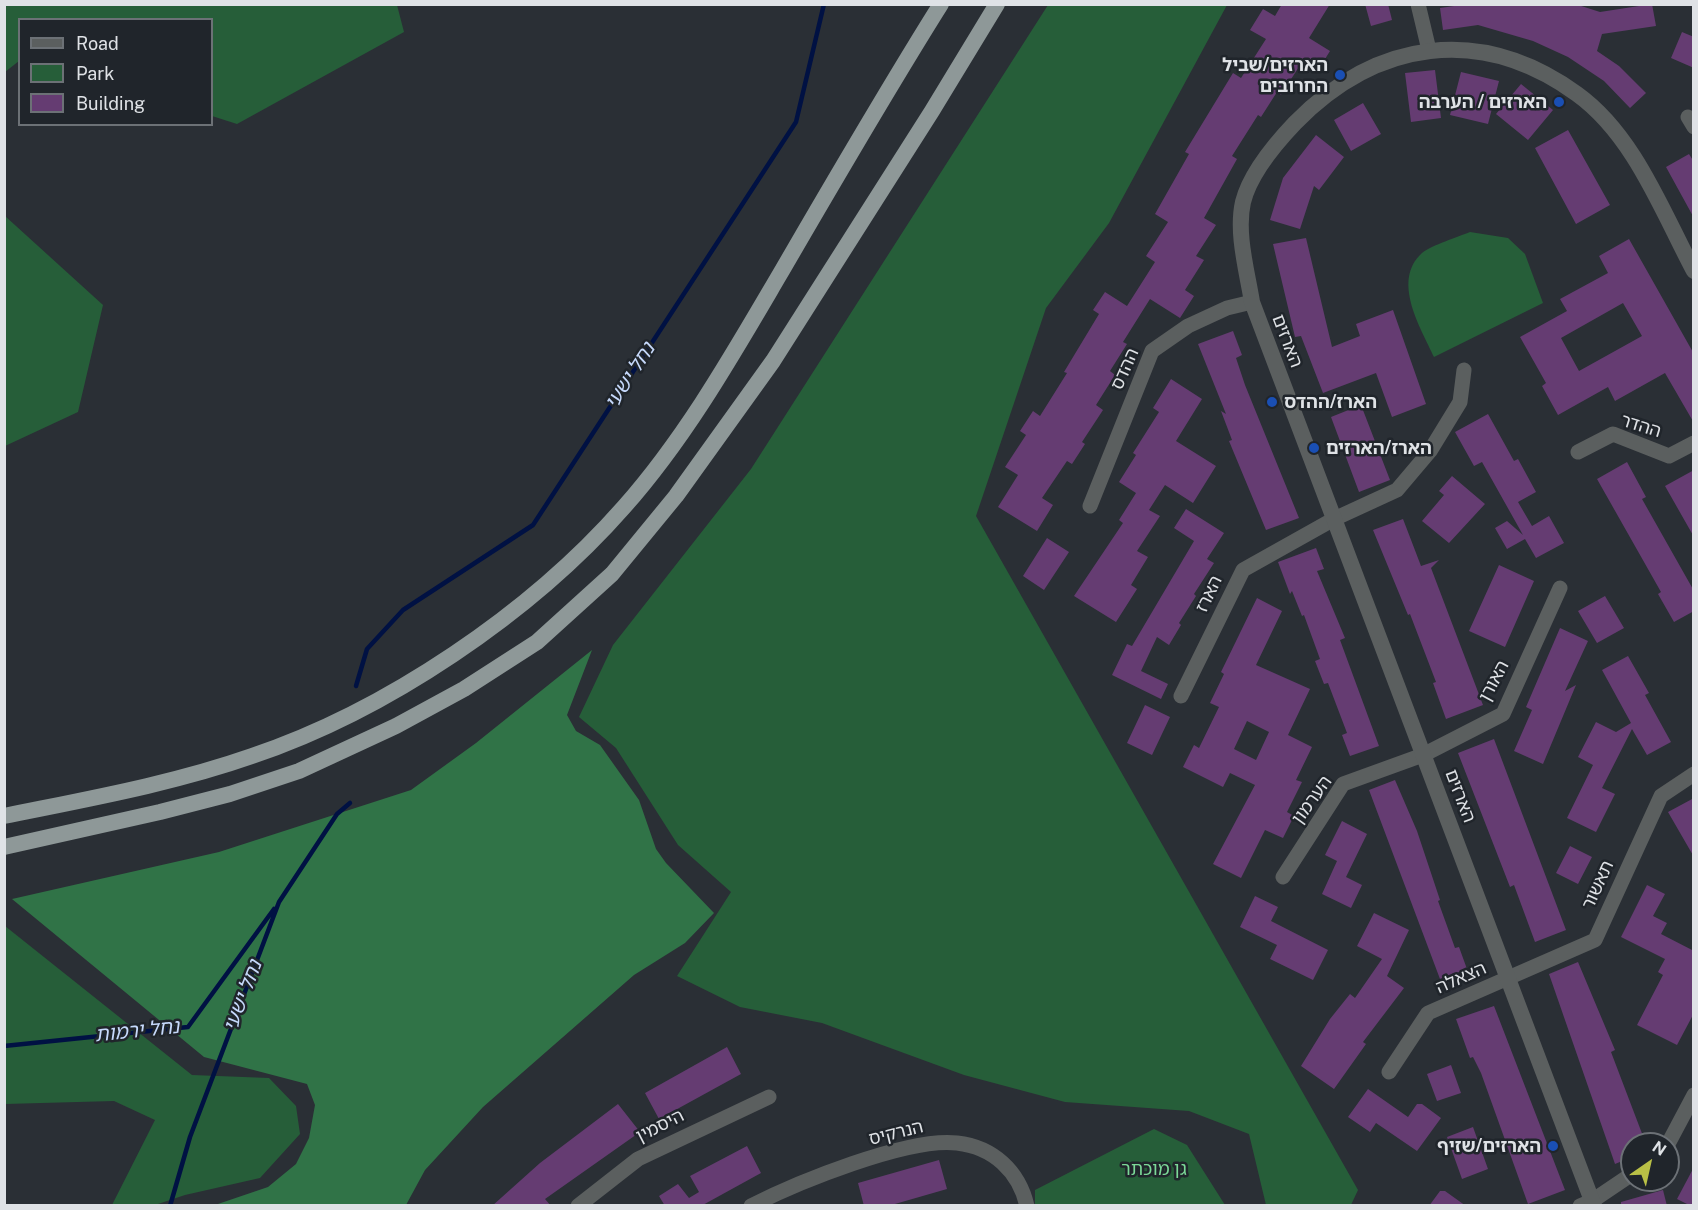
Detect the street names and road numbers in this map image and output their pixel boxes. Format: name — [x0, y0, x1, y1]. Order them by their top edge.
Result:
street label: הארזים — [1267, 311, 1307, 371]
street label: ההדס — [1106, 345, 1144, 393]
street label: ההדר — [1618, 410, 1664, 442]
street label: הארז — [1191, 572, 1227, 616]
street label: האורן — [1474, 657, 1514, 705]
street label: הארזים — [1440, 766, 1480, 826]
street label: הערמון — [1287, 772, 1337, 828]
street label: תאשור — [1577, 857, 1619, 913]
street label: הצאלה — [1432, 957, 1490, 999]
street label: היסמין — [632, 1105, 688, 1147]
street label: הנרקיס — [866, 1116, 926, 1150]

